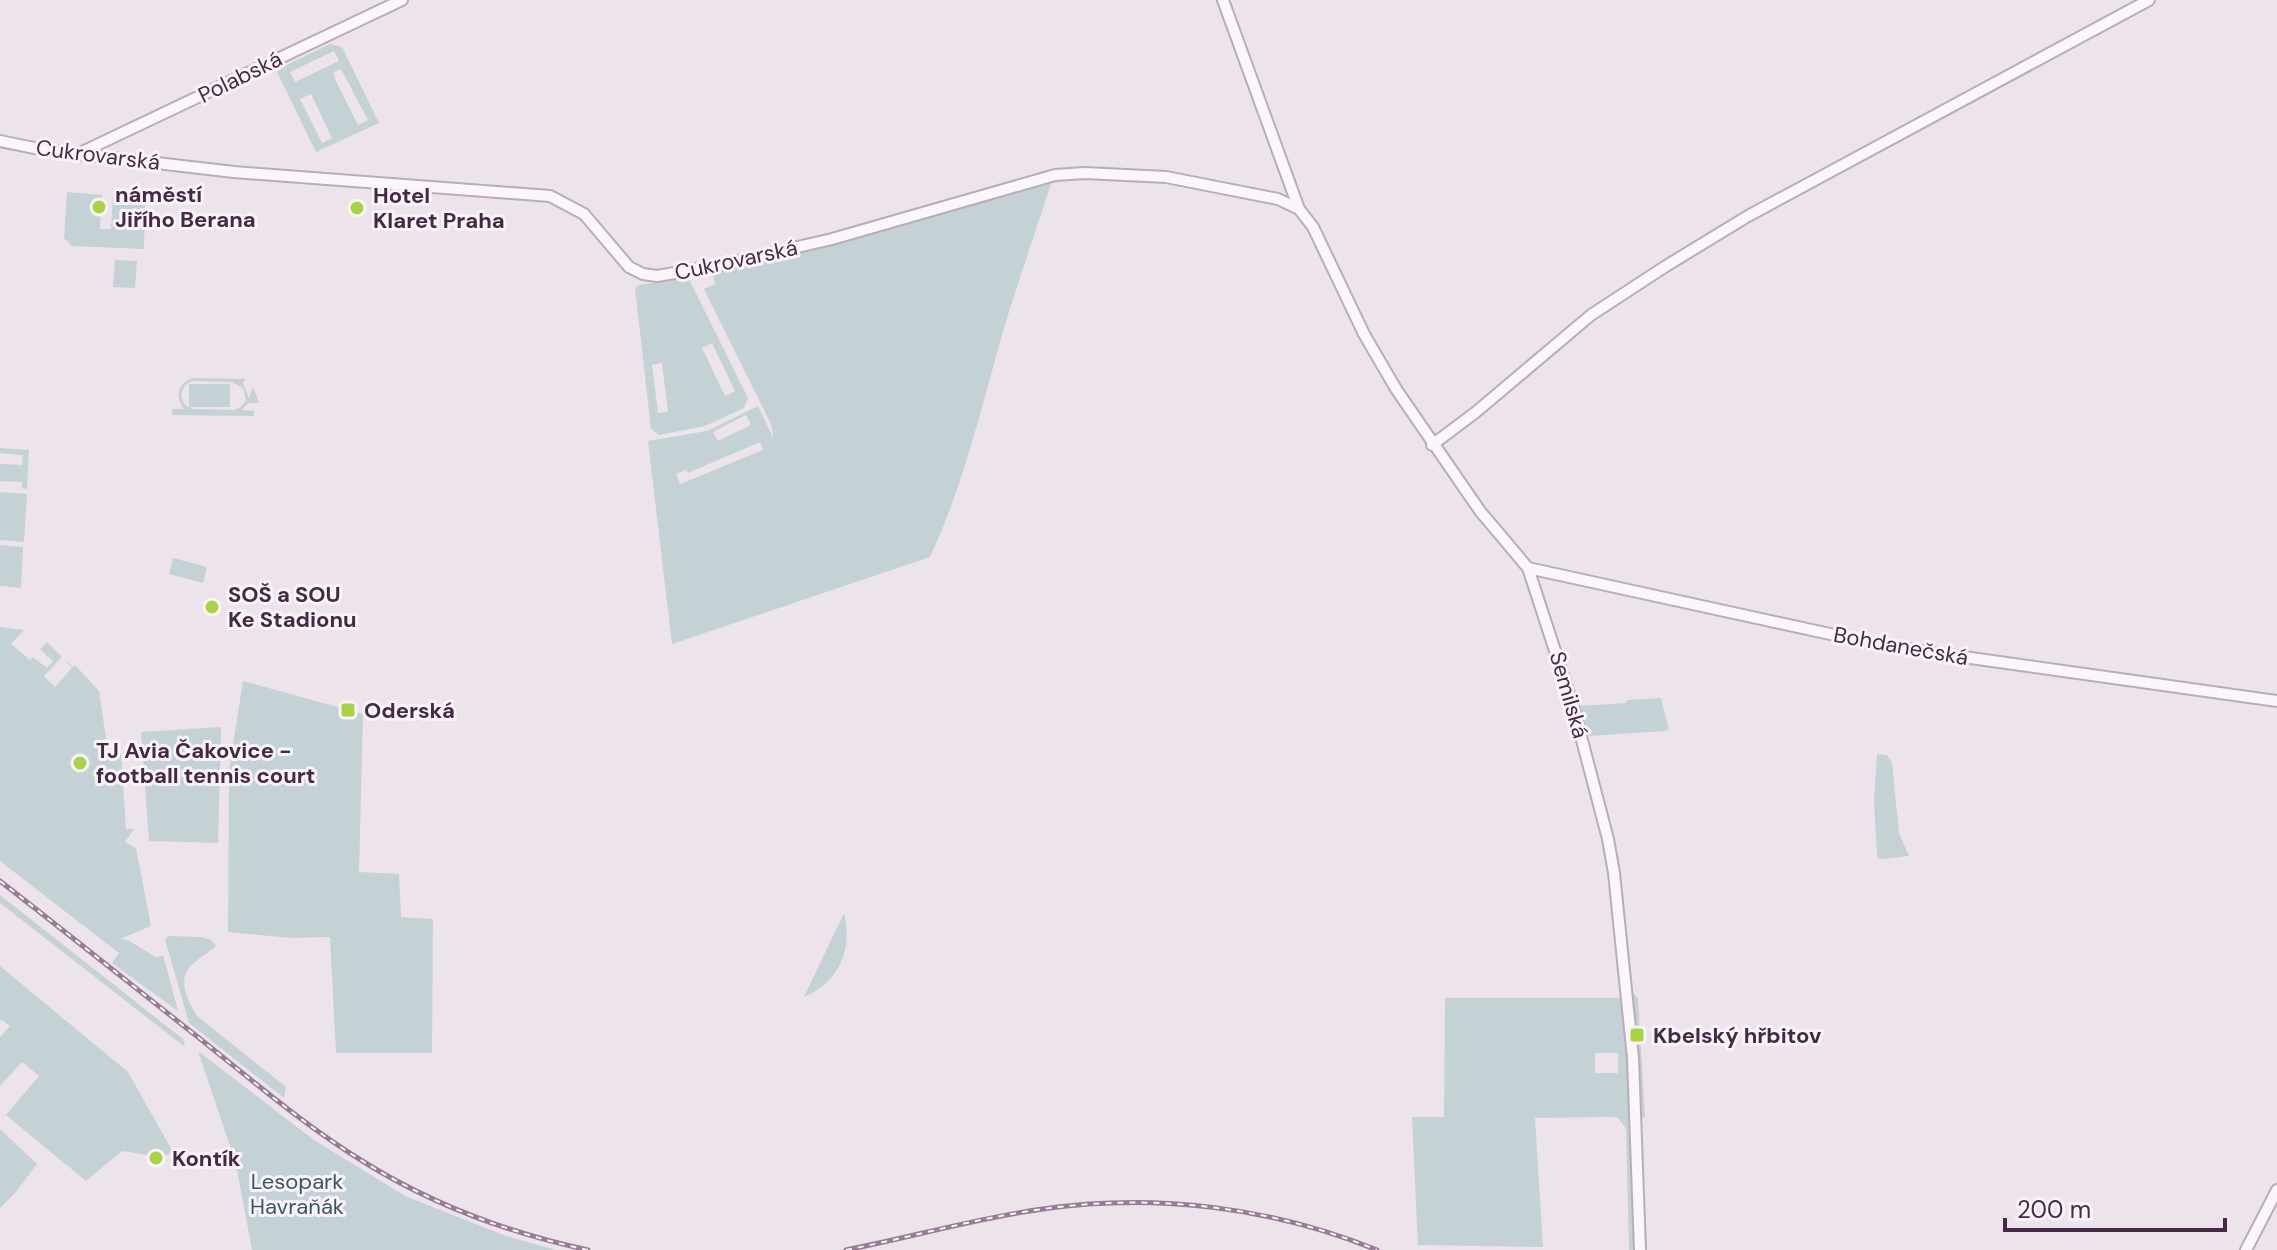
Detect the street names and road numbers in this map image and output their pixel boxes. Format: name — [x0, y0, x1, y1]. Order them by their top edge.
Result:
street label: Polabská — [193, 44, 287, 110]
street label: Cukrovarská — [34, 133, 162, 177]
street label: Cukrovarská — [672, 233, 800, 287]
street label: Bohdanečská — [1831, 620, 1971, 672]
street label: Semilská — [1543, 648, 1595, 742]

